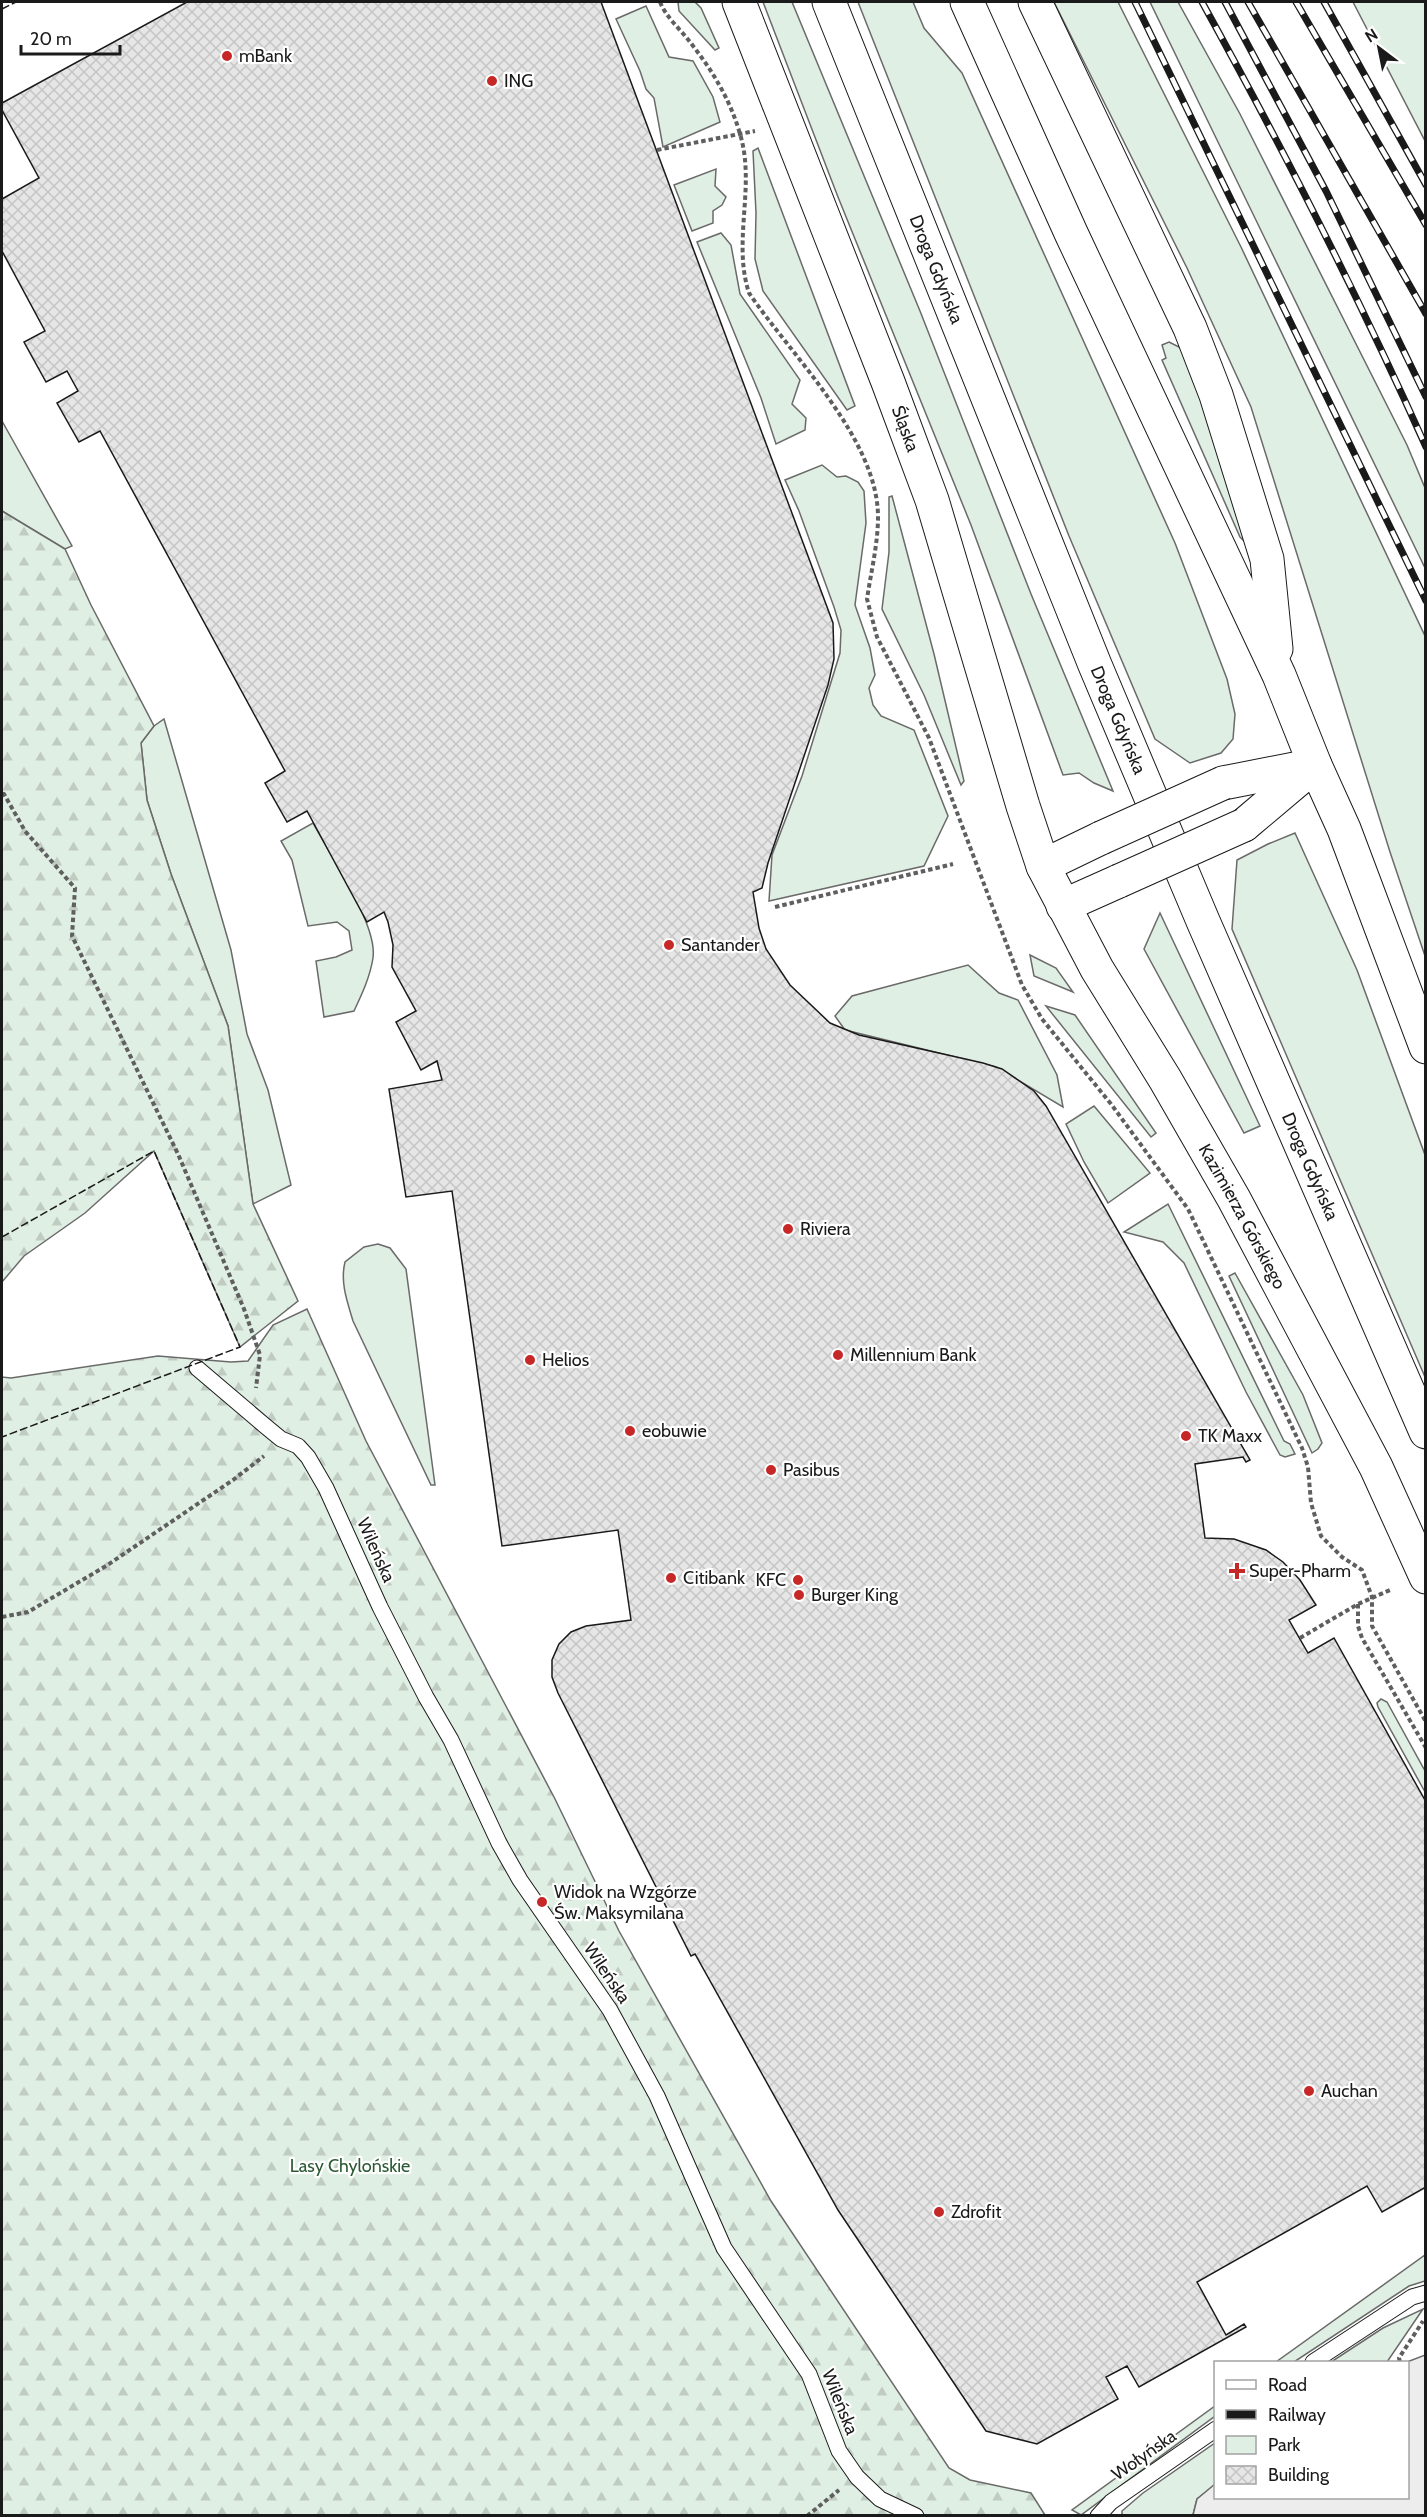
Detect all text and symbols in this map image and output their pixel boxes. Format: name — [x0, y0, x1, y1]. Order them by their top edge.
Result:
scale bar — [21, 18, 120, 56]
north arrow — [1349, 18, 1409, 78]
text: N — [1361, 25, 1381, 47]
text: 20 m — [30, 28, 72, 50]
place label: mBank — [239, 45, 293, 67]
marker: mBank — [220, 49, 234, 63]
place label: ING — [504, 70, 533, 92]
marker: ING — [485, 74, 499, 88]
street label: Droga Gdyńska — [905, 212, 968, 327]
street label: Śląska — [887, 403, 924, 455]
street label: Droga Gdyńska — [1086, 663, 1151, 778]
place label: Santander — [681, 934, 760, 956]
marker: Santander — [662, 938, 676, 952]
street label: Droga Gdyńska — [1277, 1109, 1343, 1224]
street label: Kazimierza Górskiego — [1194, 1140, 1291, 1293]
place label: Riviera — [800, 1218, 851, 1240]
marker: Riviera — [781, 1222, 795, 1236]
place label: Millennium Bank — [850, 1344, 978, 1366]
marker: Millennium Bank — [831, 1348, 845, 1362]
place label: Helios — [542, 1349, 589, 1371]
marker: Helios — [523, 1353, 537, 1367]
place label: eobuwie — [642, 1420, 707, 1442]
marker: eobuwie — [623, 1424, 637, 1438]
place label: TK Maxx — [1198, 1425, 1263, 1447]
marker: TK Maxx — [1179, 1429, 1193, 1443]
place label: Pasibus — [783, 1459, 840, 1481]
marker: Pasibus — [764, 1463, 778, 1477]
street label: Wileńska — [352, 1514, 400, 1586]
place label: Super-Pharm — [1249, 1560, 1351, 1582]
marker: Super-Pharm — [1230, 1564, 1244, 1578]
place label: Citibank — [683, 1567, 746, 1589]
place label: KFC — [755, 1569, 786, 1591]
marker: Citibank — [664, 1571, 678, 1585]
marker: KFC — [791, 1573, 805, 1587]
place label: Burger King — [811, 1584, 899, 1606]
marker: Burger King — [792, 1588, 806, 1602]
place label: Widok na Wzgórze Św. Maksymilana — [554, 1881, 697, 1924]
marker: Widok na Wzgórze Św. Maksymilana — [535, 1895, 549, 1909]
street label: Wileńska — [579, 1939, 635, 2008]
place label: Auchan — [1321, 2080, 1378, 2102]
marker: Auchan — [1302, 2084, 1316, 2098]
park label: Lasy Chylońskie — [290, 2155, 410, 2177]
place label: Zdrofit — [951, 2201, 1001, 2223]
marker: Zdrofit — [932, 2205, 946, 2219]
legend — [1214, 2361, 1409, 2499]
street label: Wileńska — [817, 2366, 863, 2438]
text: Road — [1268, 2374, 1307, 2396]
text: Railway — [1268, 2404, 1326, 2426]
street label: Wołyńska — [1108, 2425, 1181, 2485]
text: Park — [1268, 2434, 1301, 2456]
text: Building — [1268, 2464, 1330, 2486]

